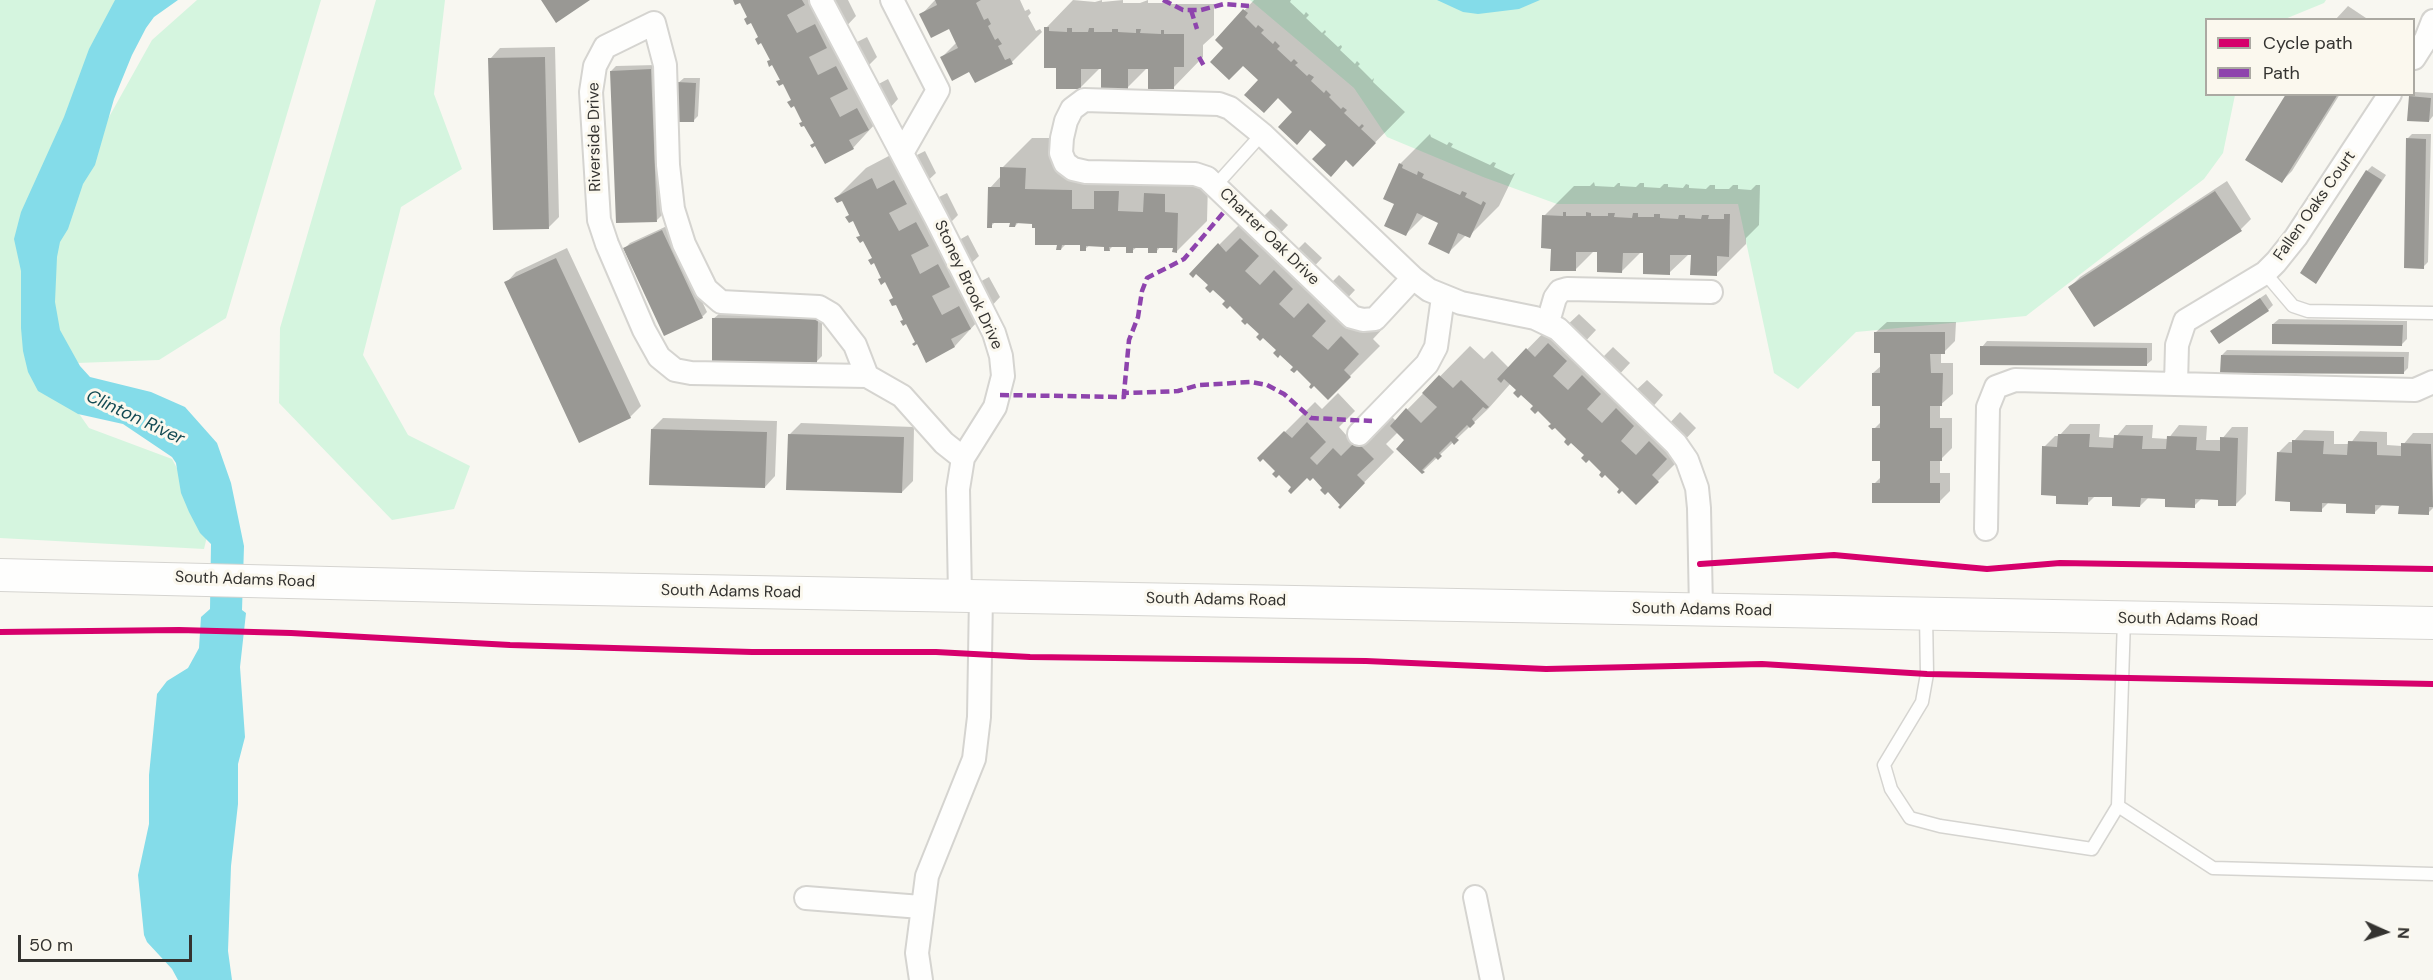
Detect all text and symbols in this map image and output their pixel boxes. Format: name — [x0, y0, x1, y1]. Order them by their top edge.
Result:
legend — [2205, 18, 2415, 96]
text: Cycle path — [2263, 31, 2353, 55]
text: Path — [2263, 61, 2300, 85]
street label: Riverside Drive — [584, 82, 606, 192]
street label: Fallen Oaks Court — [2270, 147, 2360, 265]
street label: Charter Oak Drive — [1215, 184, 1323, 290]
street label: Stoney Brook Drive — [930, 217, 1006, 353]
water label: Clinton River — [82, 386, 188, 450]
street label: South Adams Road — [175, 568, 315, 592]
street label: South Adams Road — [661, 581, 801, 603]
street label: South Adams Road — [1146, 589, 1286, 611]
street label: South Adams Road — [1632, 599, 1772, 621]
street label: South Adams Road — [2118, 609, 2258, 631]
north arrow — [2355, 902, 2415, 962]
scale bar — [21, 923, 195, 961]
text: N — [2393, 927, 2414, 939]
text: 50 m — [29, 933, 73, 957]

